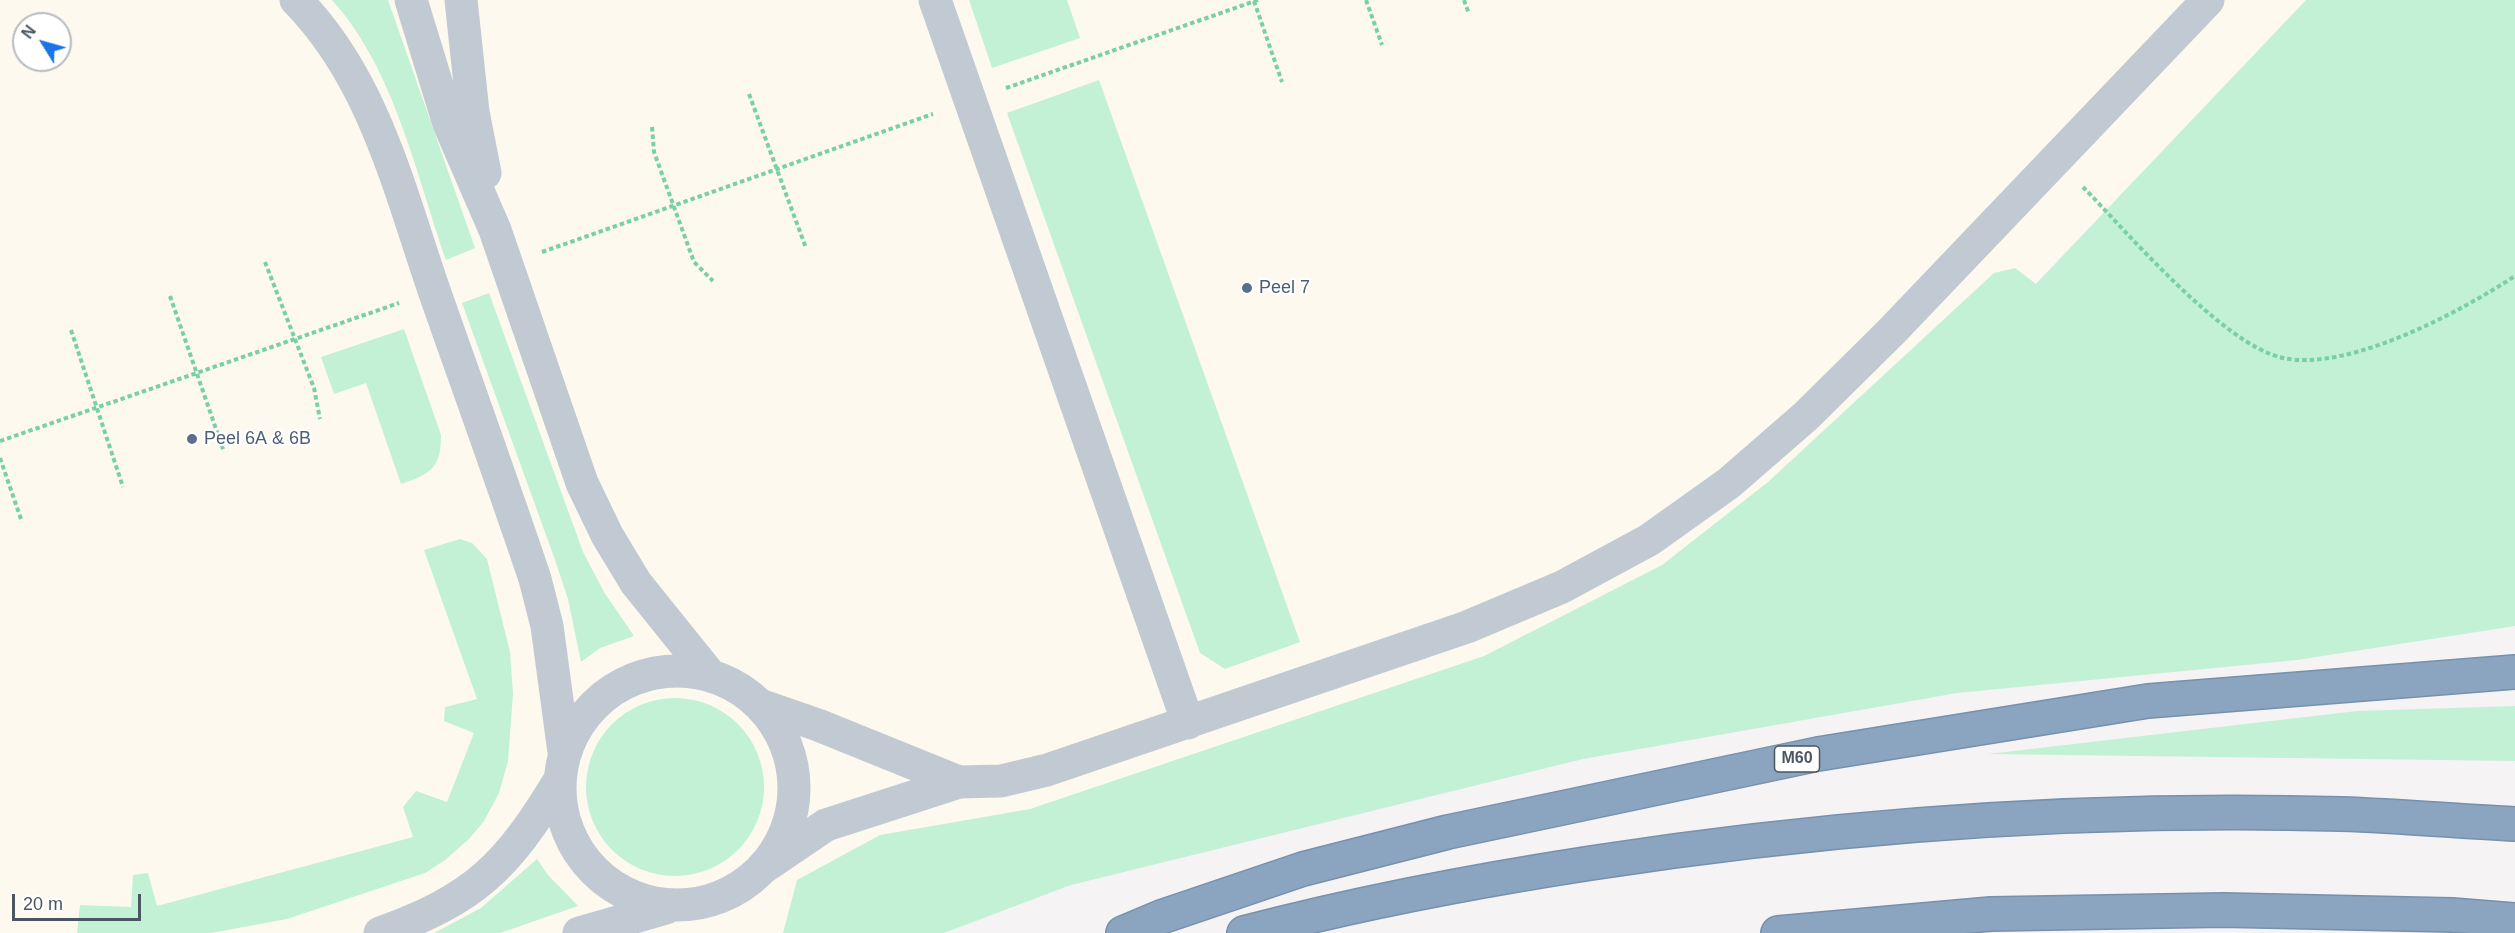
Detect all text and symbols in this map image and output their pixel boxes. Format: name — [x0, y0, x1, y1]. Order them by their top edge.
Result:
north arrow — [12, 12, 72, 72]
text: N — [19, 22, 39, 42]
place label: Peel 7 — [1259, 277, 1310, 299]
marker: Peel 7 — [1240, 281, 1254, 295]
place label: Peel 6A & 6B — [204, 428, 311, 450]
marker: Peel 6A & 6B — [185, 432, 199, 446]
road number: M60 — [1774, 746, 1820, 772]
scale bar — [15, 882, 144, 920]
text: 20 m — [23, 894, 63, 914]

